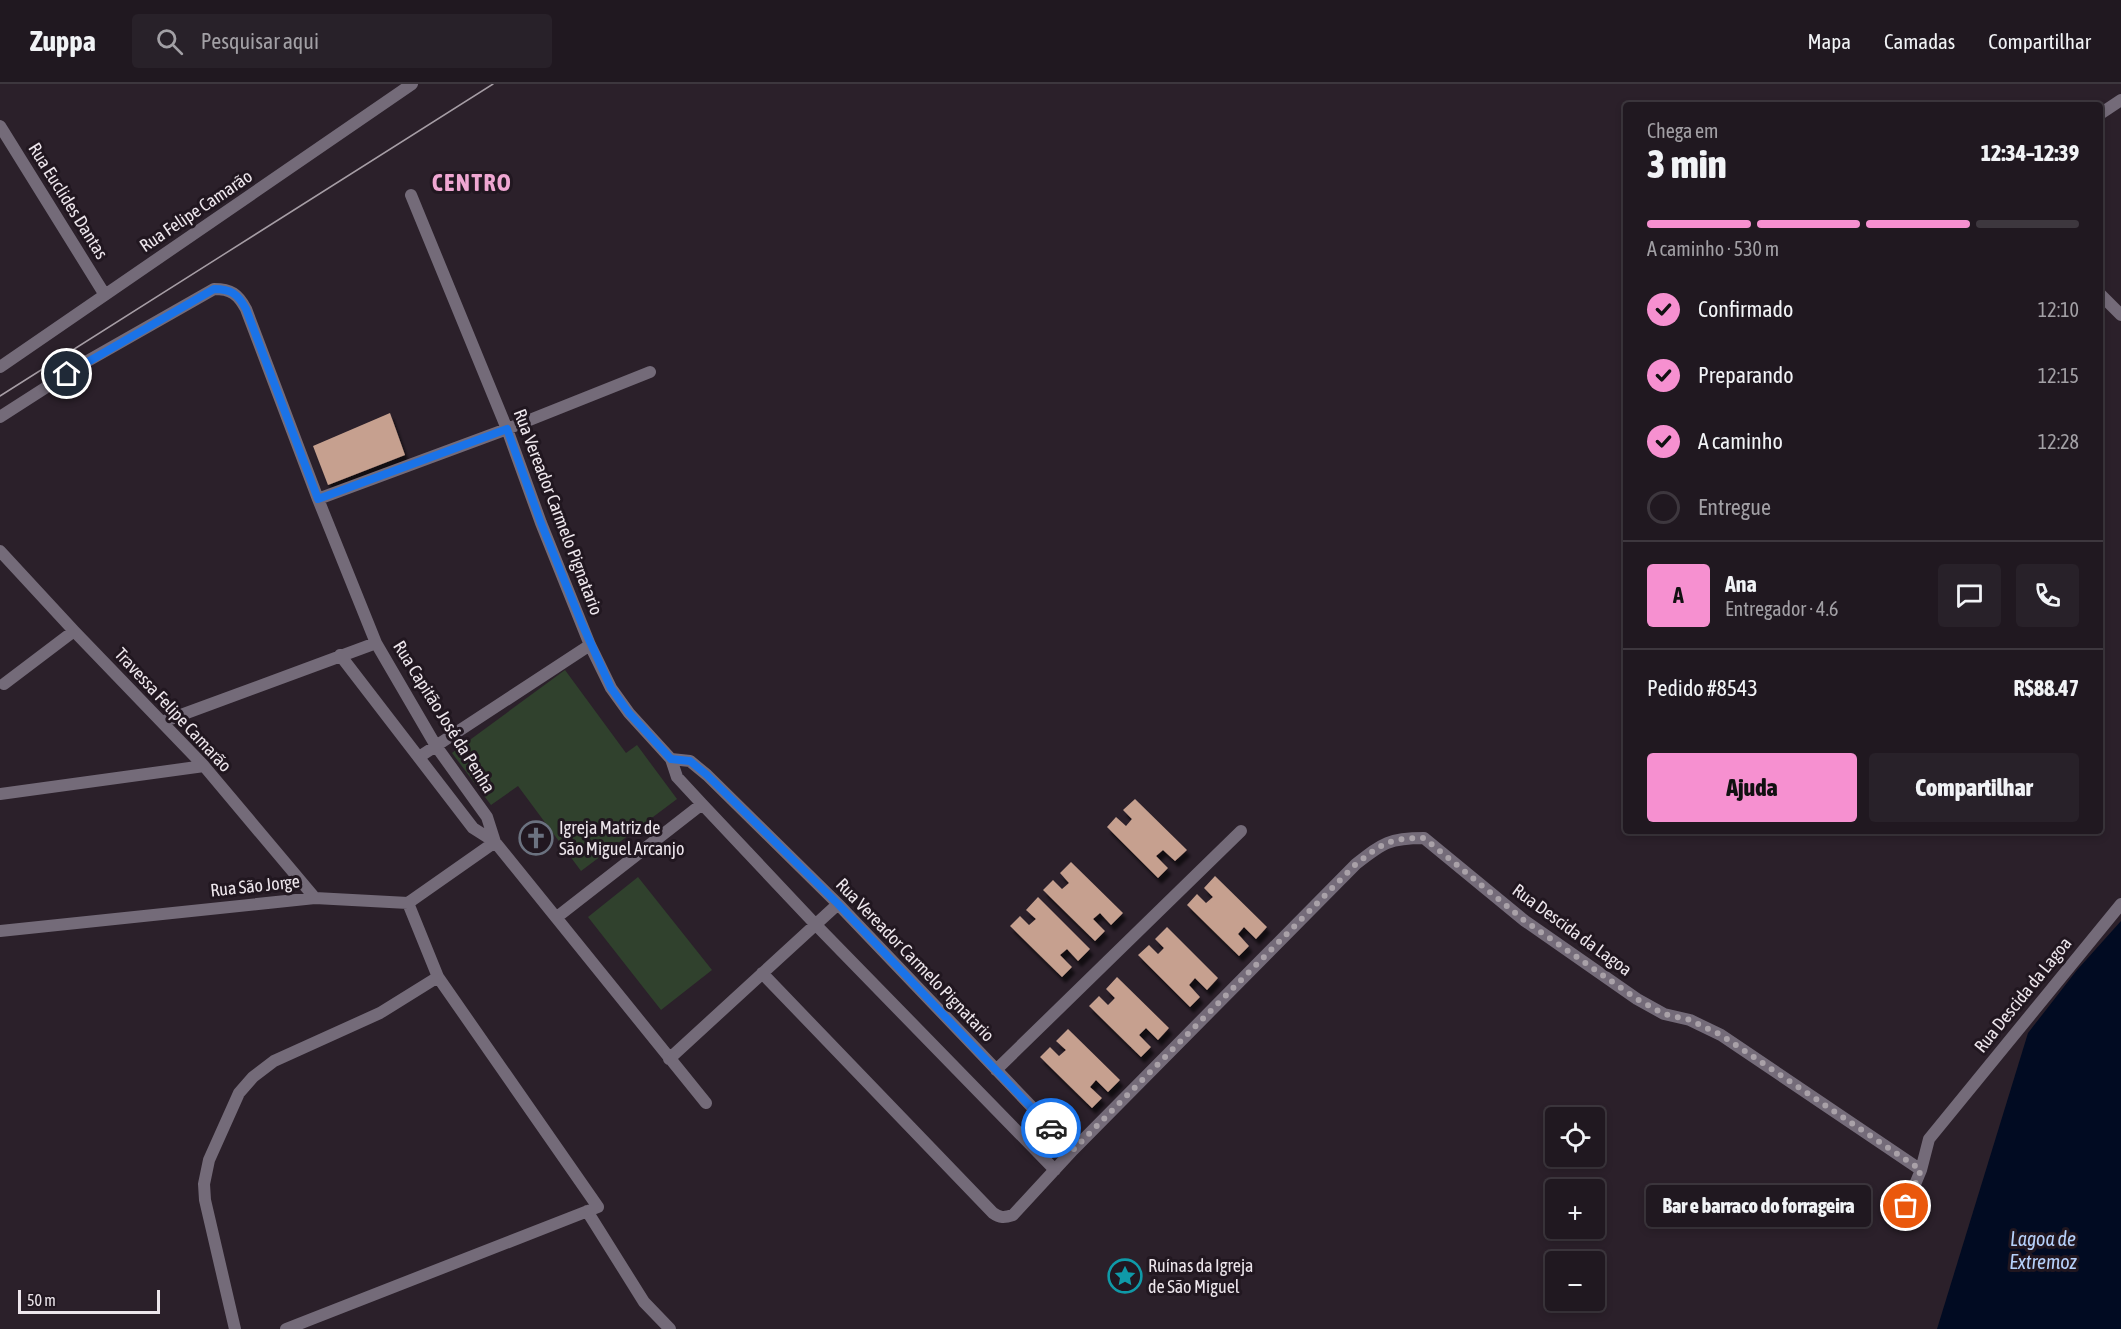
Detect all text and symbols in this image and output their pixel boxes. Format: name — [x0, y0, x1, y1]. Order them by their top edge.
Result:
search box — [132, 14, 552, 68]
text: Zuppa — [30, 25, 96, 57]
icon: search — [153, 25, 186, 58]
text: Pesquisar aqui — [201, 28, 319, 54]
text: Mapa — [1807, 29, 1851, 53]
text: Camadas — [1884, 29, 1955, 53]
text: Compartilhar — [1988, 29, 2091, 53]
text: Chega em — [1647, 119, 1719, 142]
street label: Rua Euclides Dantas — [24, 139, 113, 263]
text: 12:34–12:39 — [1981, 140, 2079, 166]
text: 3 min — [1647, 142, 1727, 186]
street label: Rua Felipe Camarão — [135, 165, 256, 256]
district label: CENTRO — [432, 169, 512, 196]
text: A caminho · 530 m — [1647, 237, 1779, 260]
icon: check — [1647, 293, 1680, 326]
text: Confirmado — [1698, 296, 1793, 322]
text: 12:10 — [2038, 298, 2079, 321]
pin — [41, 348, 92, 399]
icon: home — [50, 357, 83, 390]
icon: check — [1647, 359, 1680, 392]
text: Preparando — [1698, 362, 1794, 388]
text: 12:15 — [2038, 364, 2079, 387]
street label: Rua Vereador Carmelo Pignatario — [509, 406, 607, 618]
icon: check — [1647, 425, 1680, 458]
text: A caminho — [1698, 428, 1783, 454]
text: 12:28 — [2038, 430, 2079, 453]
text: Entregue — [1698, 494, 1771, 520]
button: chat — [1938, 564, 2001, 627]
button: phone — [2016, 564, 2079, 627]
text: Ana — [1725, 571, 1757, 597]
text: A — [1673, 582, 1684, 608]
text: Entregador · 4.6 — [1725, 597, 1838, 620]
street label: Rua Capitão José da Penha — [389, 637, 500, 797]
street label: Travessa Felipe Camarão — [111, 643, 236, 776]
text: Pedido #8543 — [1647, 675, 1758, 701]
text: R$88.47 — [2013, 675, 2079, 701]
button: Ajuda — [1647, 753, 1857, 822]
button: Compartilhar — [1869, 753, 2079, 822]
place label: Igreja Matriz de São Miguel Arcanjo — [559, 817, 684, 859]
church icon: Igreja Matriz de São Miguel Arcanjo — [518, 820, 554, 856]
street label: Rua São Jorge — [209, 870, 301, 901]
street label: Rua Vereador Carmelo Pignatario — [832, 874, 999, 1046]
street label: Rua Descida da Lagoa — [1509, 879, 1636, 980]
street label: Rua Descida da Lagoa — [1970, 933, 2076, 1057]
courier — [1021, 1098, 1081, 1158]
map controls — [1545, 1107, 1605, 1311]
button: locate — [1545, 1107, 1605, 1167]
icon: car — [1035, 1112, 1068, 1145]
button: + — [1545, 1179, 1605, 1239]
pin — [1880, 1180, 1931, 1231]
callout: Bar e barraco do forrageira — [1645, 1185, 1870, 1227]
icon: bag — [1889, 1189, 1922, 1222]
text: Bar e barraco do forrageira — [1662, 1194, 1855, 1217]
water label: Lagoa de Extremoz — [2009, 1227, 2078, 1273]
button: − — [1545, 1251, 1605, 1311]
place label: Ruínas da Igreja de São Miguel — [1148, 1255, 1253, 1297]
place icon: Ruínas da Igreja de São Miguel — [1107, 1258, 1143, 1294]
scale bar — [18, 1287, 160, 1314]
text: 50 m — [27, 1291, 56, 1309]

